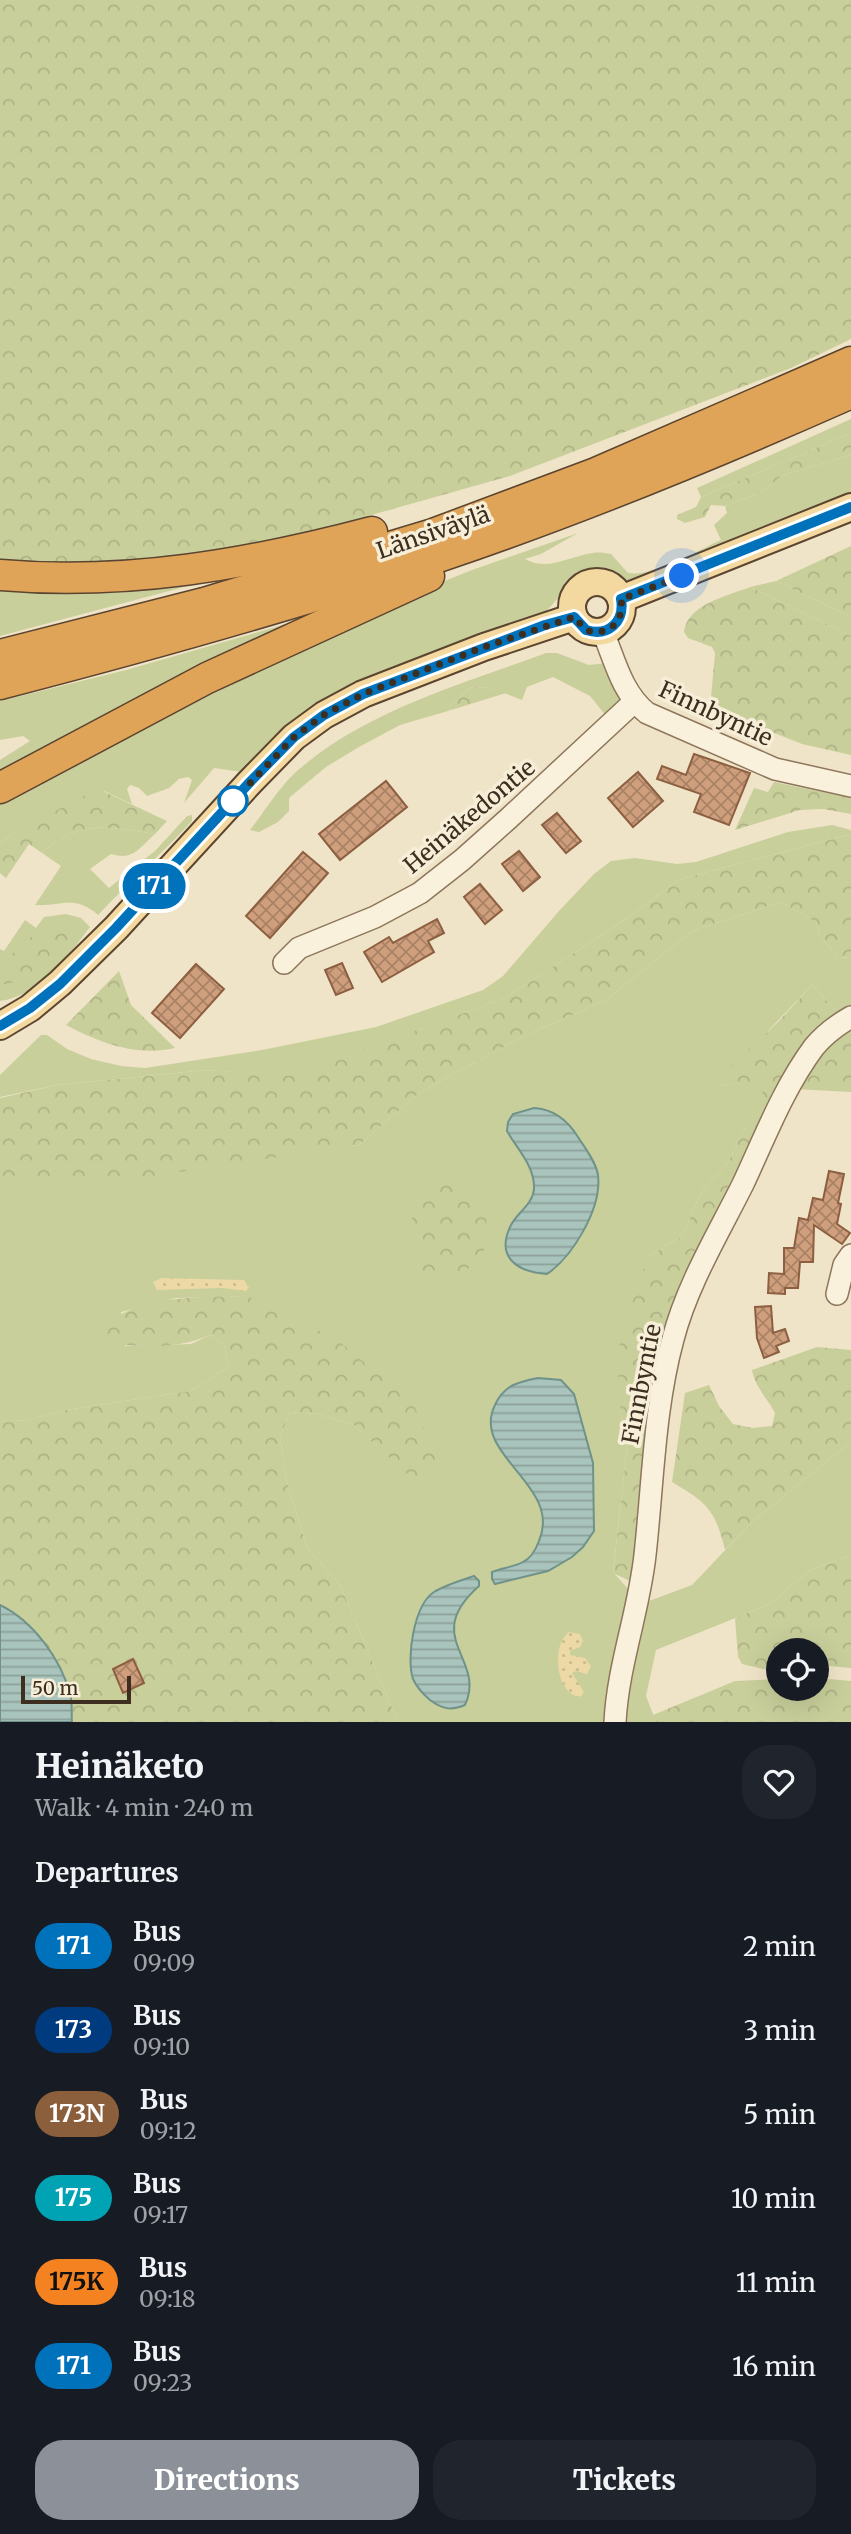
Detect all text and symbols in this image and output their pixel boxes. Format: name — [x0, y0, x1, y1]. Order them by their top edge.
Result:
street label: Länsiväylä — [373, 499, 493, 565]
your location — [664, 558, 699, 593]
street label: Finnbyntie — [655, 674, 777, 752]
street label: Heinäkedontie — [398, 753, 540, 879]
unlabelled marker — [218, 786, 248, 816]
line badge: 171 — [114, 863, 194, 909]
text: 171 — [137, 870, 171, 901]
street label: Finnbyntie — [615, 1321, 667, 1447]
map controls — [766, 1638, 829, 1701]
button: locate — [766, 1638, 829, 1701]
scale bar — [21, 1673, 131, 1705]
text: 50 m — [32, 1676, 78, 1700]
button: heart — [742, 1745, 816, 1819]
text: Heinäketo — [35, 1746, 204, 1787]
text: Walk · 4 min · 240 m — [35, 1793, 253, 1822]
text: Departures — [35, 1856, 179, 1889]
text: Bus — [133, 1915, 181, 1948]
text: 171 — [56, 1930, 91, 1961]
text: 2 min — [743, 1930, 816, 1963]
text: 09:09 — [133, 1948, 195, 1977]
text: Bus — [133, 1999, 181, 2032]
text: 173 — [55, 2014, 92, 2045]
text: 3 min — [744, 2014, 816, 2047]
text: 09:10 — [133, 2032, 190, 2061]
text: Bus — [140, 2083, 188, 2116]
text: 173N — [49, 2098, 105, 2129]
text: 5 min — [743, 2098, 816, 2131]
text: 09:12 — [140, 2116, 197, 2145]
text: Bus — [133, 2167, 181, 2200]
text: 175 — [55, 2182, 92, 2213]
text: 10 min — [731, 2182, 816, 2215]
text: 09:17 — [133, 2200, 188, 2229]
text: Bus — [139, 2251, 187, 2284]
text: 175K — [49, 2266, 104, 2297]
text: 11 min — [736, 2266, 816, 2299]
text: 09:18 — [139, 2284, 195, 2313]
text: Bus — [133, 2335, 181, 2368]
text: 171 — [56, 2350, 91, 2381]
text: 16 min — [732, 2350, 816, 2383]
text: 09:23 — [133, 2368, 193, 2397]
button: Directions — [35, 2440, 419, 2520]
button: Tickets — [433, 2440, 816, 2520]

